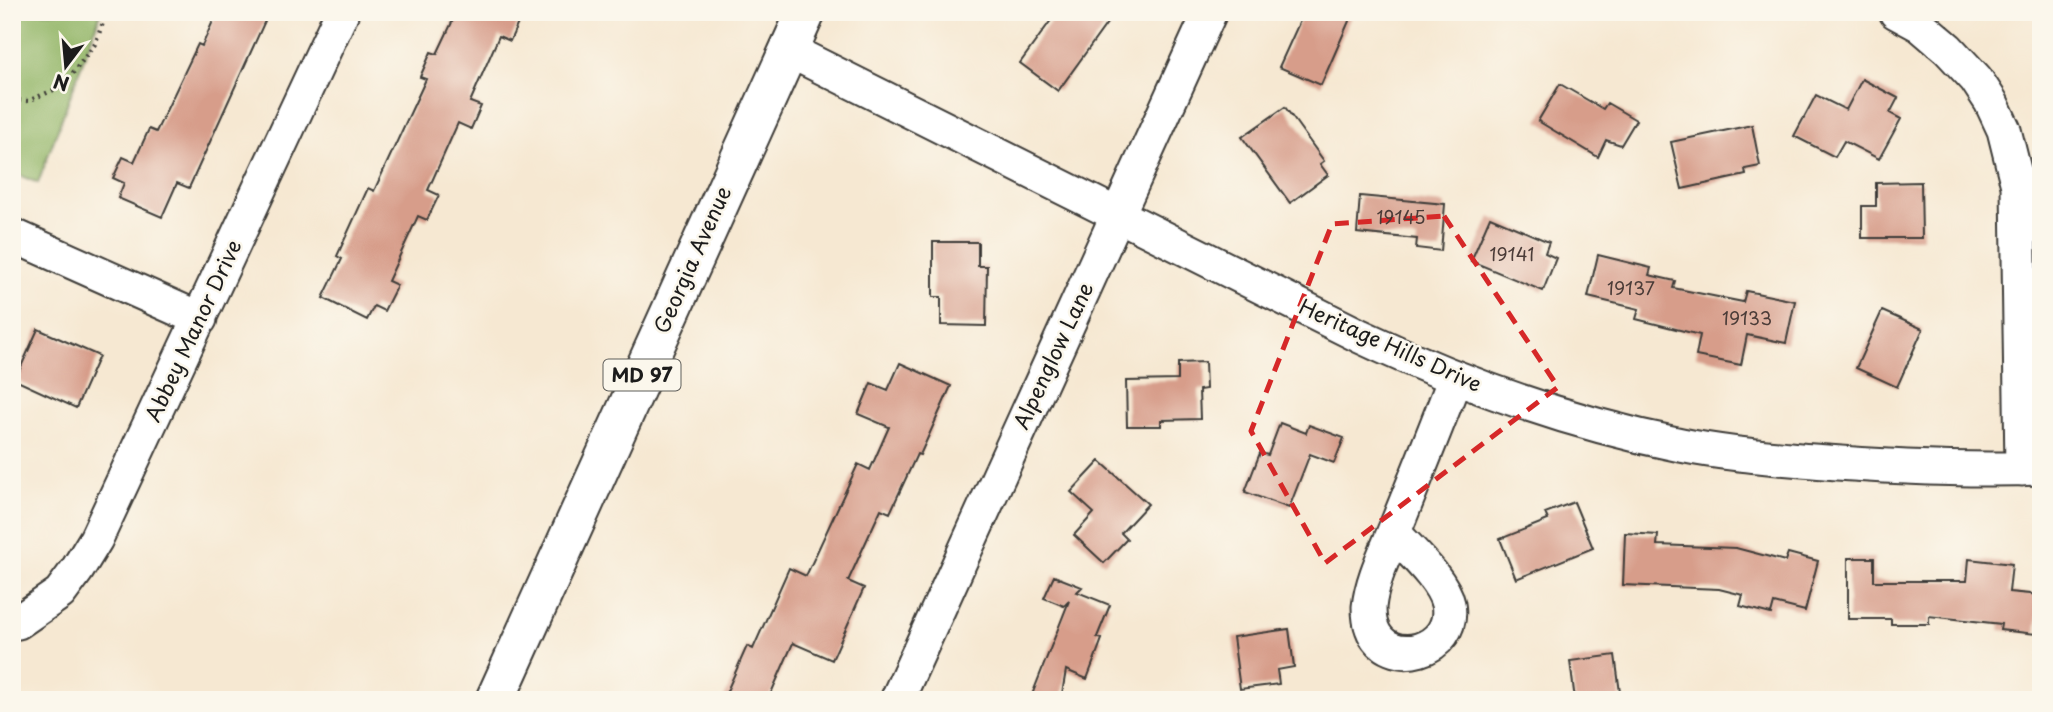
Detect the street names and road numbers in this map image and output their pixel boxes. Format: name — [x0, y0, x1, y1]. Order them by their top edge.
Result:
street label: Georgia Avenue — [644, 180, 738, 338]
street label: Abbey Manor Drive — [136, 234, 249, 427]
street label: Alpenglow Lane — [1004, 276, 1100, 434]
street label: Heritage Hills Drive — [1294, 289, 1487, 399]
road number: MD 97 — [604, 360, 680, 390]

